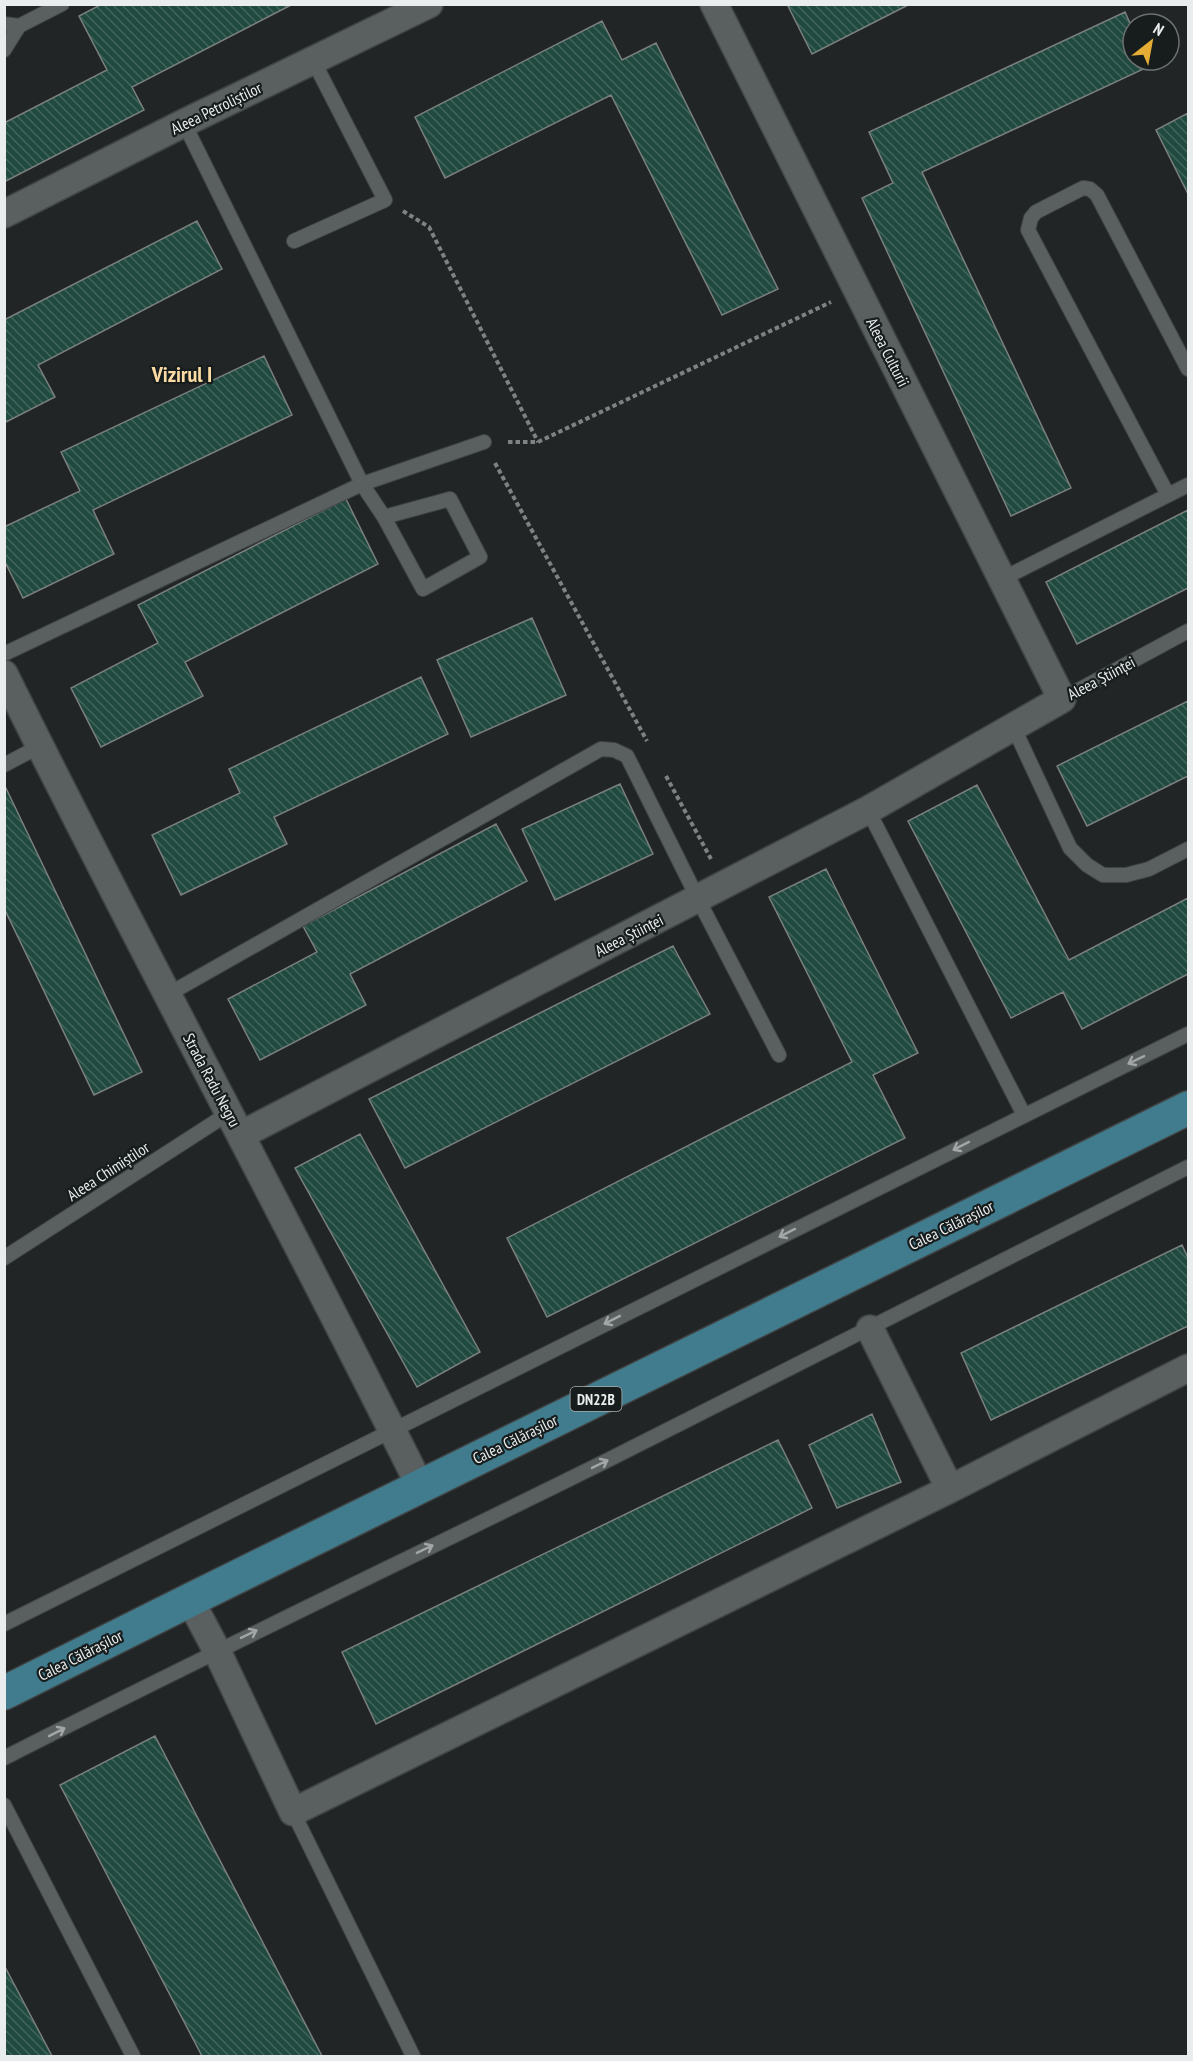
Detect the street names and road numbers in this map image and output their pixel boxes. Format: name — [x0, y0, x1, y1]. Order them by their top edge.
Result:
street label: Aleea Petroliștilor — [167, 77, 265, 139]
street label: Aleea Culturii — [862, 314, 914, 390]
street label: Aleea Științei — [1064, 652, 1138, 704]
street label: Aleea Științei — [592, 909, 666, 961]
street label: Strada Radu Negru — [179, 1030, 245, 1130]
street label: Aleea Chimiștilor — [63, 1137, 153, 1205]
street label: Calea Călărașilor — [905, 1196, 997, 1254]
road number: DN22B — [570, 1387, 622, 1411]
street label: Calea Călărașilor — [469, 1410, 561, 1468]
street label: Calea Călărașilor — [34, 1625, 126, 1685]

